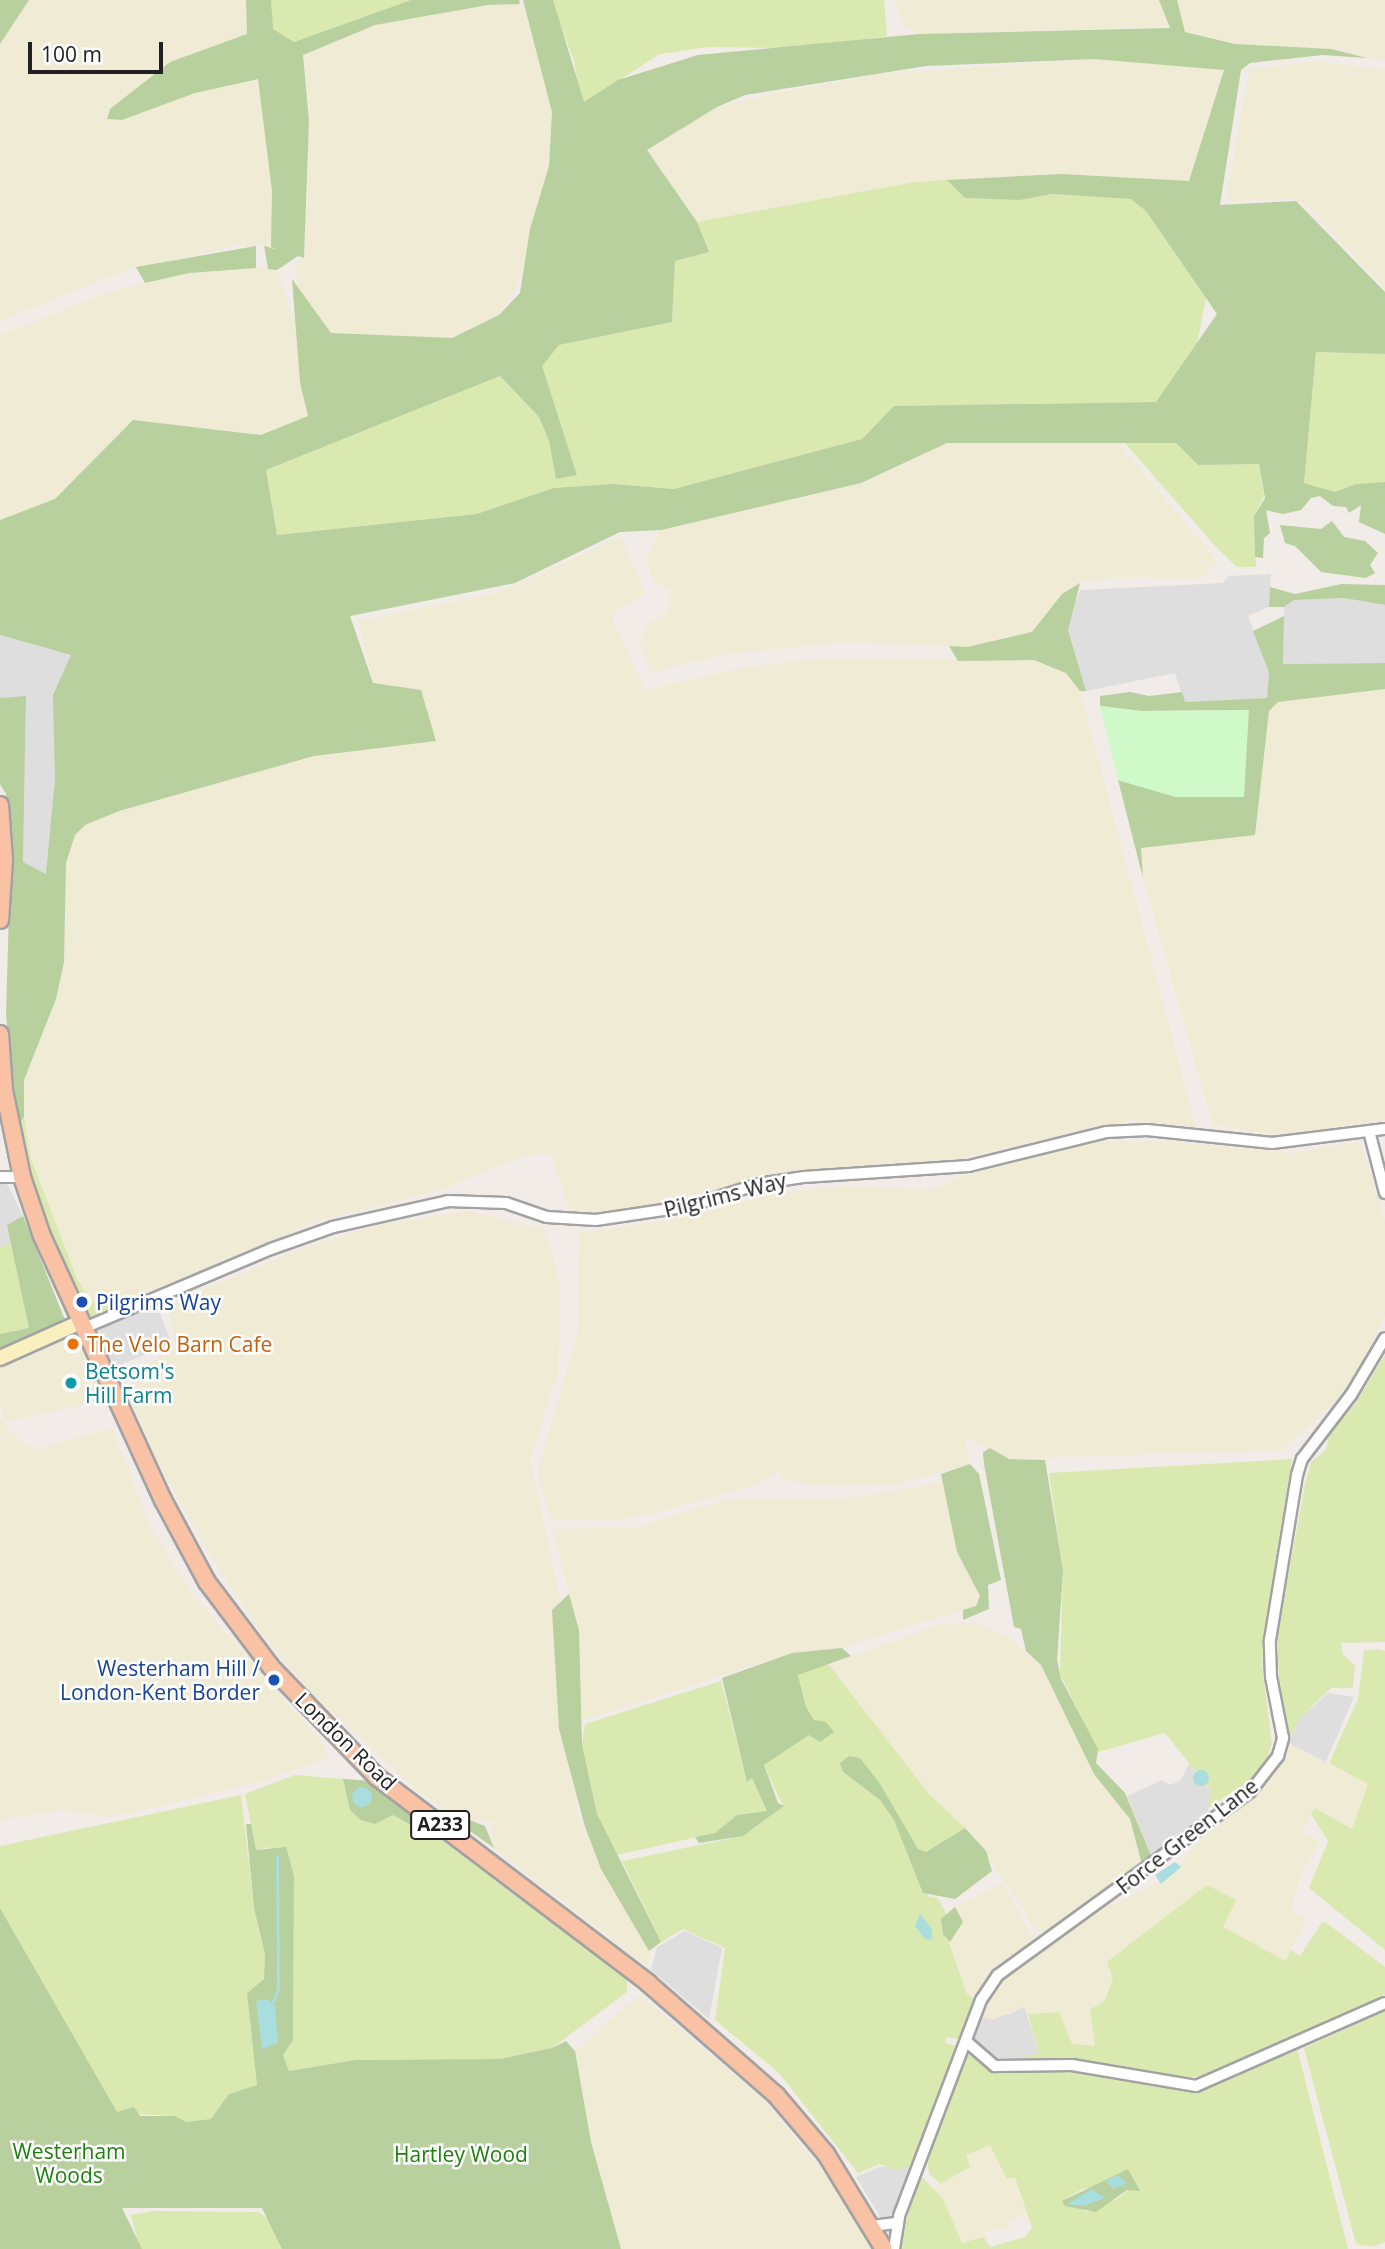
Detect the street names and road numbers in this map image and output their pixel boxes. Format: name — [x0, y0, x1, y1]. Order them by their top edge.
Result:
street label: Pilgrims Way — [661, 1168, 789, 1222]
street label: London Road — [290, 1687, 402, 1795]
street label: Force Green Lane — [1111, 1773, 1263, 1899]
road number: A233 — [408, 1810, 472, 1840]

